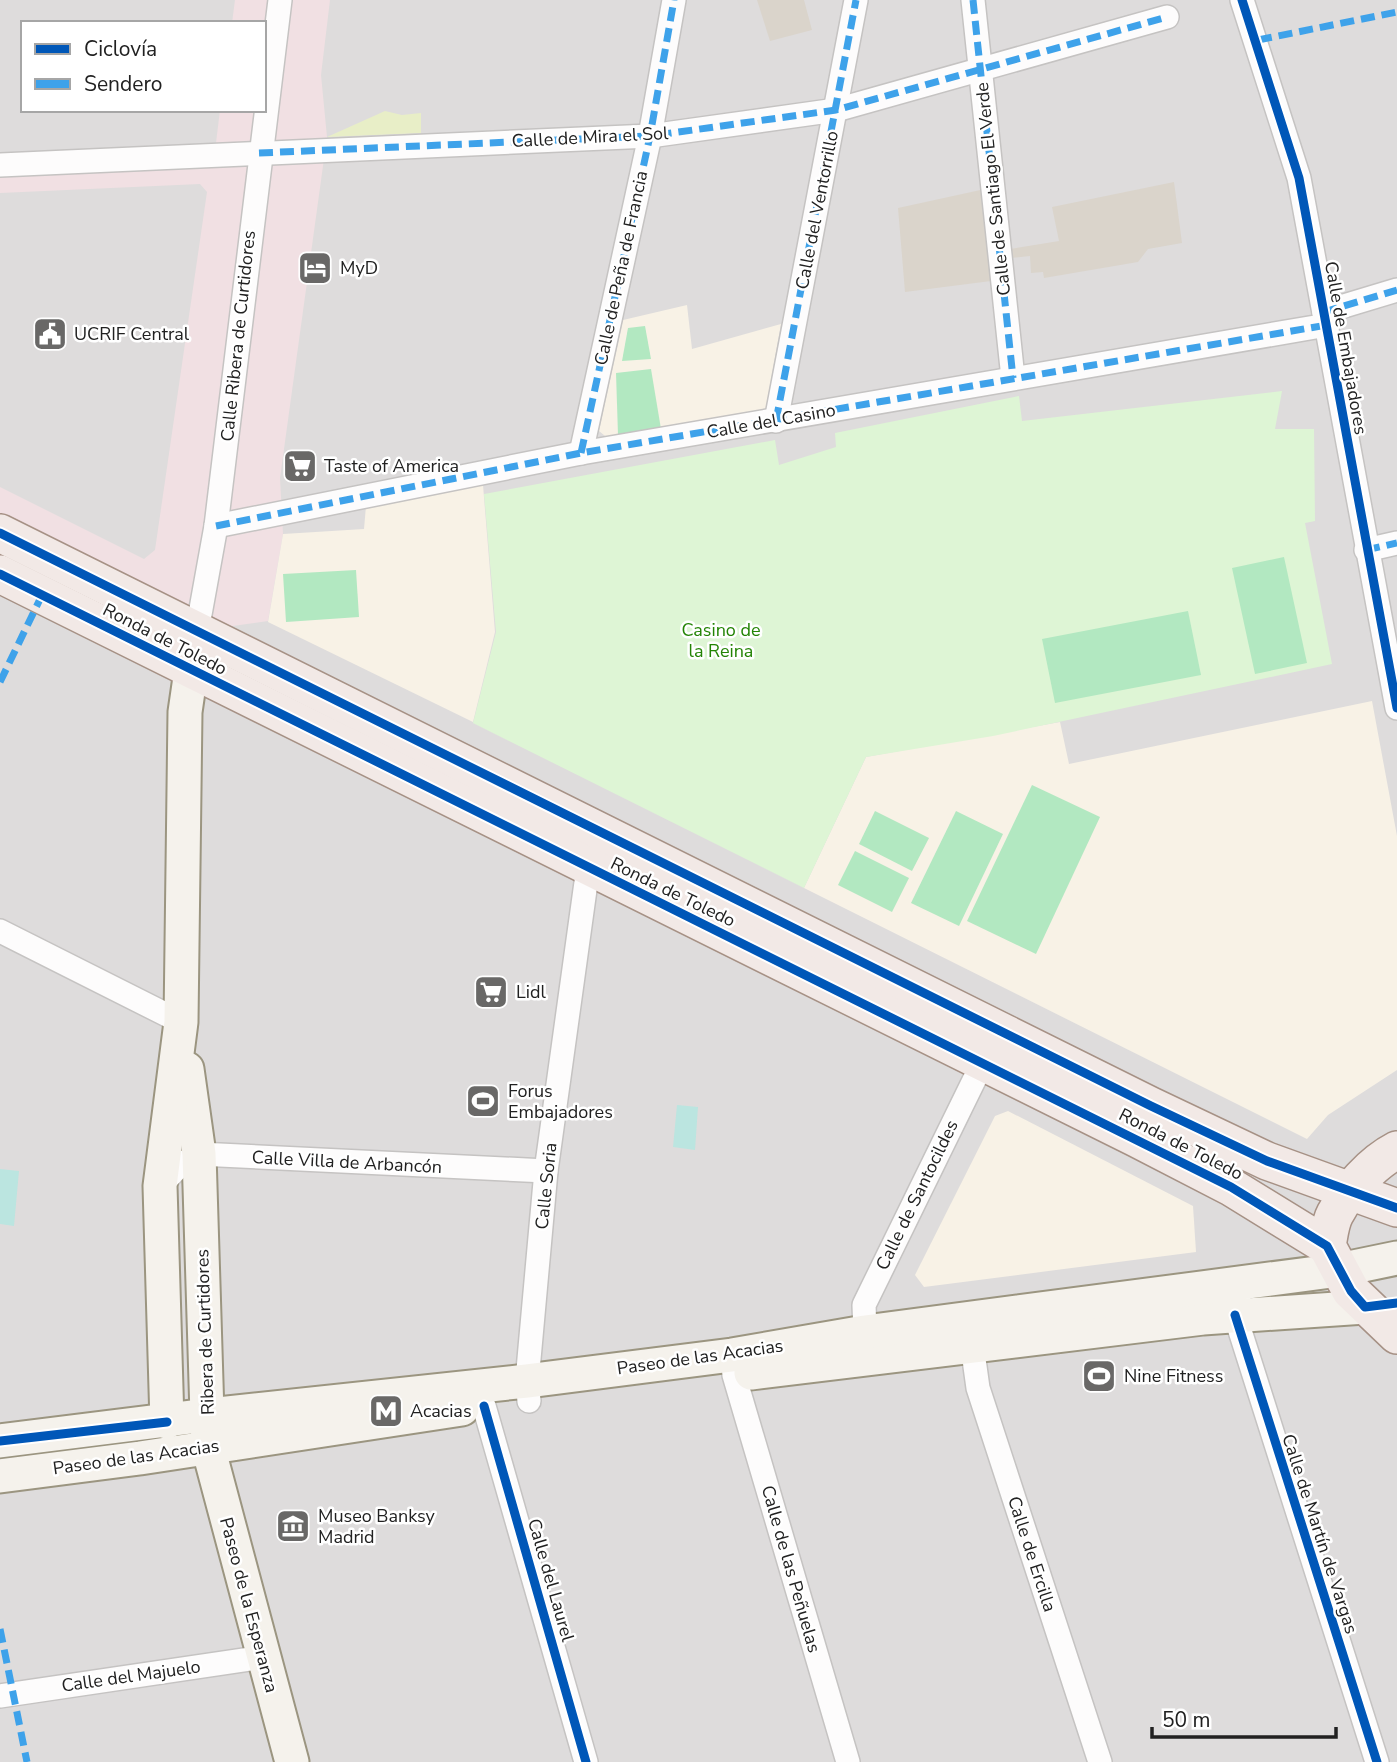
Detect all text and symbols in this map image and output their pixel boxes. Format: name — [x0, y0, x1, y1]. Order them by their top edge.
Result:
legend — [21, 21, 266, 112]
text: Ciclovía — [84, 35, 157, 63]
text: Sendero — [84, 70, 163, 98]
street label: Calle de Santiago El Verde — [970, 81, 1016, 297]
street label: Calle de Mira el Sol — [511, 121, 670, 153]
street label: Calle del Ventorrillo — [790, 129, 844, 291]
street label: Calle de Peña de Francia — [589, 169, 653, 367]
street label: Calle Ribera de Curtidores — [215, 229, 261, 443]
hotel icon: MyD — [296, 249, 334, 287]
place label: MyD — [340, 256, 378, 280]
street label: Calle de Embajadores — [1319, 259, 1373, 437]
public building icon: UCRIF Central — [31, 315, 69, 353]
place label: UCRIF Central — [74, 322, 190, 346]
street label: Calle del Casino — [705, 398, 837, 444]
supermarket icon: Taste of America — [281, 447, 319, 485]
place label: Taste of America — [324, 454, 459, 478]
street label: Ronda de Toledo — [99, 597, 231, 681]
park label: Casino de la Reina — [681, 618, 761, 663]
street label: Ronda de Toledo — [607, 851, 739, 933]
supermarket icon: Lidl — [472, 973, 510, 1011]
place label: Lidl — [516, 980, 546, 1004]
place label: Forus Embajadores — [508, 1079, 613, 1124]
sports icon: Forus Embajadores — [464, 1082, 502, 1120]
street label: Ronda de Toledo — [1115, 1102, 1247, 1186]
street label: Calle de Santocildes — [870, 1116, 964, 1274]
street label: Calle Soria — [529, 1141, 563, 1231]
street label: Calle Villa de Arbancón — [251, 1145, 443, 1179]
street label: Ribera de Curtidores — [190, 1249, 220, 1415]
street label: Paseo de las Acacias — [615, 1333, 785, 1381]
sports icon: Nine Fitness — [1080, 1357, 1118, 1395]
place label: Nine Fitness — [1124, 1364, 1223, 1388]
metro station icon: Acacias — [367, 1392, 405, 1430]
place label: Acacias — [410, 1399, 472, 1423]
street label: Calle de Martín de Vargas — [1276, 1431, 1364, 1637]
street label: Paseo de las Acacias — [51, 1433, 221, 1481]
street label: Calle de las Peñuelas — [756, 1483, 826, 1655]
street label: Calle de Ercilla — [1002, 1493, 1062, 1615]
place label: Museo Banksy Madrid — [318, 1504, 436, 1549]
museum icon: Museo Banksy Madrid — [274, 1507, 312, 1545]
street label: Paseo de la Esperanza — [214, 1515, 284, 1695]
street label: Calle del Laurel — [522, 1516, 580, 1645]
street label: Calle del Majuelo — [60, 1654, 202, 1698]
scale bar — [1152, 1696, 1336, 1740]
text: 50 m — [1162, 1706, 1211, 1734]

